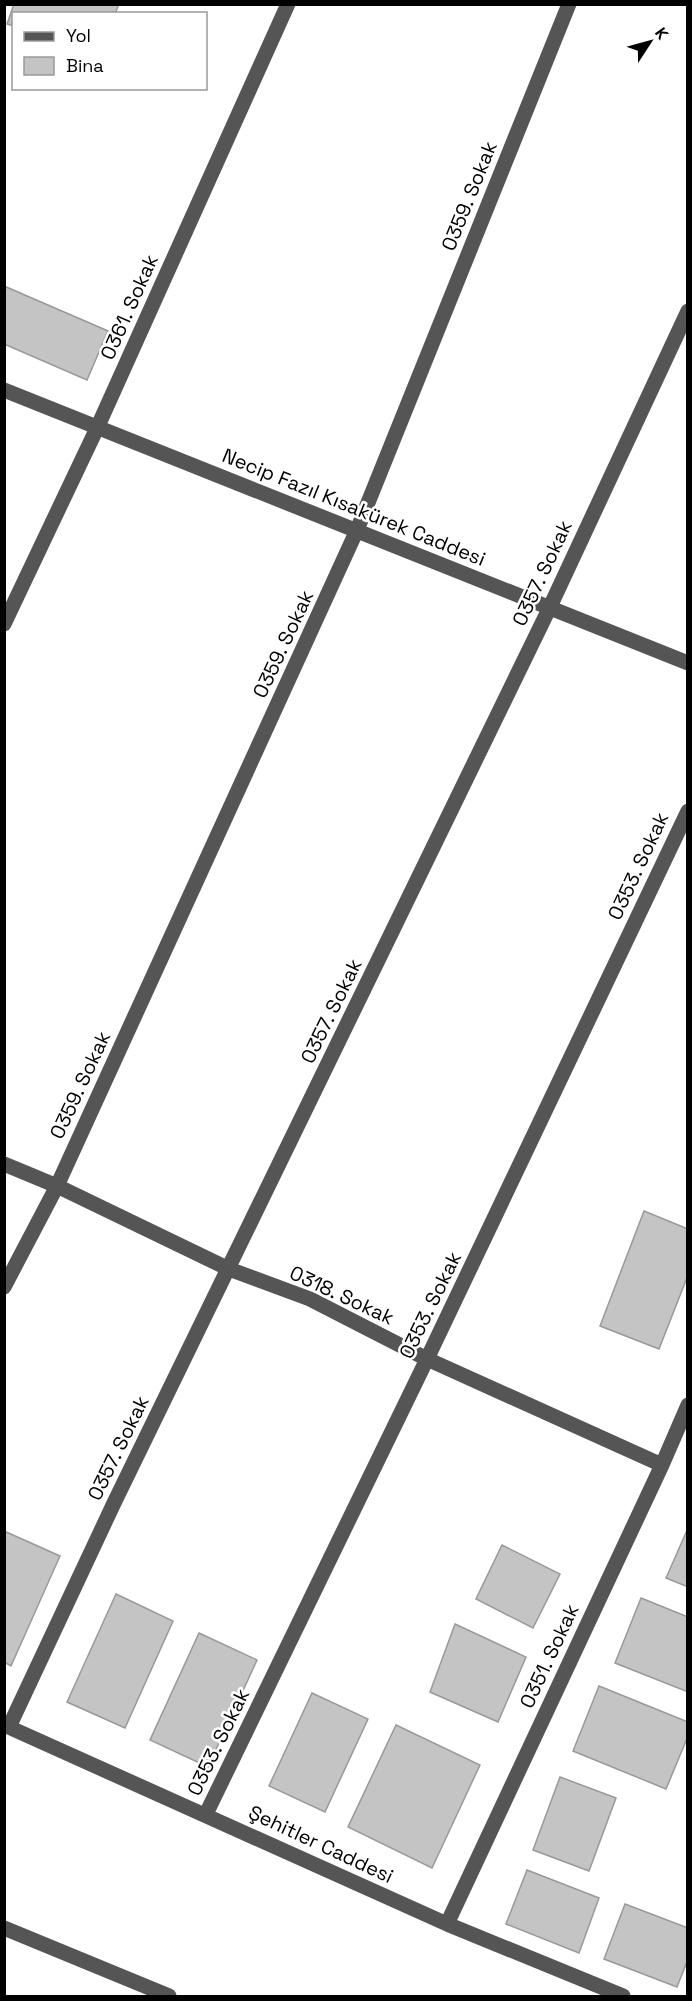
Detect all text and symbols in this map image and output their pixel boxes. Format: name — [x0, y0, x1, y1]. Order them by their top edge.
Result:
legend — [12, 12, 207, 90]
north arrow — [620, 12, 680, 72]
text: K — [650, 23, 673, 44]
text: Yol — [66, 24, 91, 47]
text: Bina — [66, 54, 104, 77]
street label: 0359. Sokak — [435, 137, 503, 255]
street label: 0361. Sokak — [94, 250, 164, 364]
street label: Necip Fazıl Kısakürek Caddesi — [219, 442, 489, 572]
street label: 0357. Sokak — [506, 516, 578, 630]
street label: 0359. Sokak — [247, 586, 319, 702]
street label: 0353. Sokak — [602, 808, 674, 924]
street label: 0357. Sokak — [294, 954, 368, 1068]
street label: 0359. Sokak — [44, 1027, 116, 1143]
street label: 0353. Sokak — [393, 1247, 467, 1363]
street label: 0318. Sokak — [286, 1259, 399, 1331]
street label: 0357. Sokak — [81, 1391, 155, 1505]
street label: 0351. Sokak — [514, 1600, 585, 1712]
street label: 0353. Sokak — [181, 1684, 255, 1800]
street label: Şehitler Caddesi — [244, 1799, 398, 1889]

